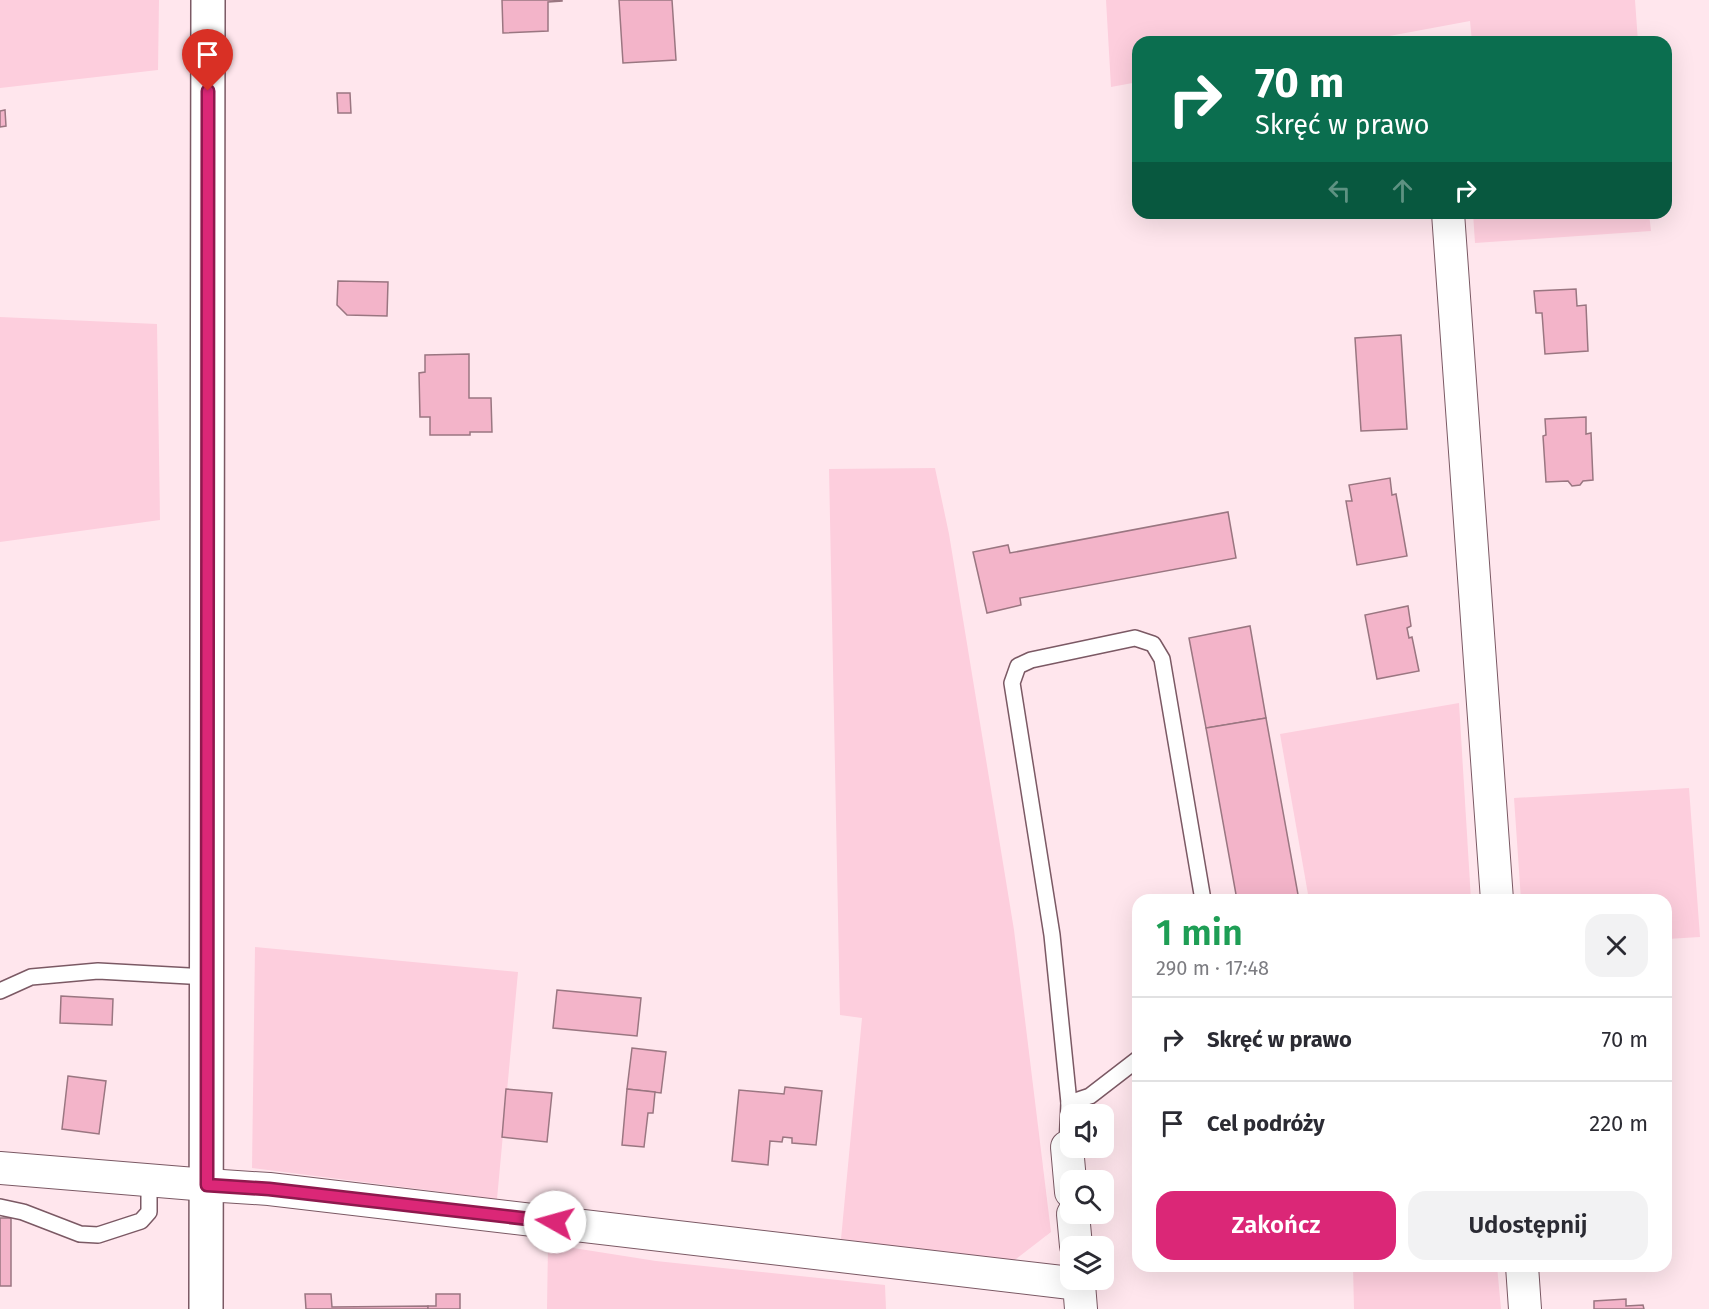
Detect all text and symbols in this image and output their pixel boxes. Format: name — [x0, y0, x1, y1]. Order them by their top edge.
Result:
pin — [182, 29, 233, 91]
icon: arrive — [191, 38, 224, 71]
text: 70 m — [1255, 58, 1344, 108]
icon: right — [1156, 60, 1234, 138]
text: Skręć w prawo — [1255, 109, 1430, 141]
icon: left — [1323, 174, 1356, 207]
icon: ahead — [1386, 174, 1419, 207]
icon: right — [1449, 174, 1482, 207]
text: 1 min — [1156, 911, 1243, 955]
button: close — [1585, 914, 1648, 977]
text: 290 m · 17:48 — [1156, 956, 1269, 980]
icon: right — [1156, 1023, 1189, 1056]
text: Skręć w prawo — [1207, 1026, 1352, 1053]
text: 70 m — [1602, 1026, 1648, 1053]
map controls — [1060, 1104, 1114, 1290]
button: sound — [1060, 1104, 1114, 1158]
icon: arrive — [1156, 1107, 1189, 1140]
text: Cel podróży — [1207, 1110, 1325, 1137]
text: 220 m — [1589, 1110, 1648, 1137]
button: search — [1060, 1170, 1114, 1224]
position arrow — [523, 1190, 587, 1254]
button: Zakończ — [1156, 1191, 1396, 1260]
button: Udostępnij — [1408, 1191, 1648, 1260]
button: layers — [1060, 1236, 1114, 1290]

